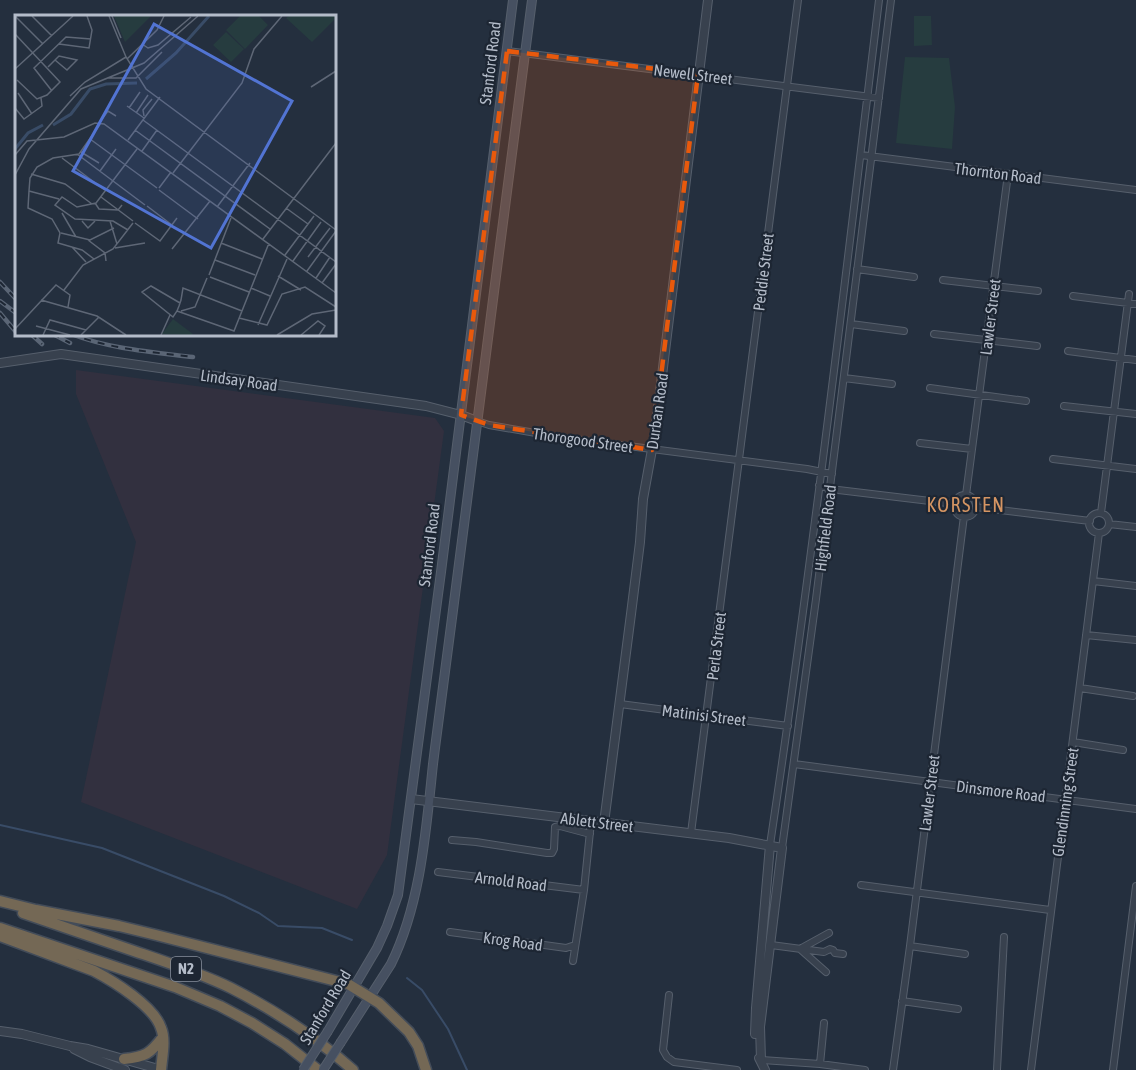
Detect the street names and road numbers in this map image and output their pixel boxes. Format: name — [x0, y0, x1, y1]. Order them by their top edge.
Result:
street label: Stanford Road — [476, 20, 504, 106]
street label: Newell Street — [653, 60, 734, 88]
street label: Thornton Road — [954, 159, 1042, 187]
street label: Peddie Street — [749, 232, 777, 312]
street label: Lawler Street — [976, 278, 1004, 356]
street label: Lindsay Road — [199, 366, 279, 395]
street label: Durban Road — [643, 372, 671, 450]
street label: Thorogood Street — [532, 424, 634, 457]
street label: Highfield Road — [811, 484, 840, 573]
street label: Stanford Road — [415, 502, 443, 588]
street label: Perla Street — [703, 610, 729, 681]
street label: Matinisi Street — [661, 701, 747, 729]
street label: Glendinning Street — [1048, 746, 1083, 858]
street label: Lawler Street — [915, 754, 943, 832]
street label: Dinsmore Road — [955, 777, 1047, 805]
street label: Ablett Street — [560, 809, 635, 835]
street label: Arnold Road — [474, 868, 548, 894]
street label: Krog Road — [482, 928, 544, 955]
road number: N2 — [171, 957, 201, 981]
street label: Stanford Road — [296, 967, 354, 1047]

